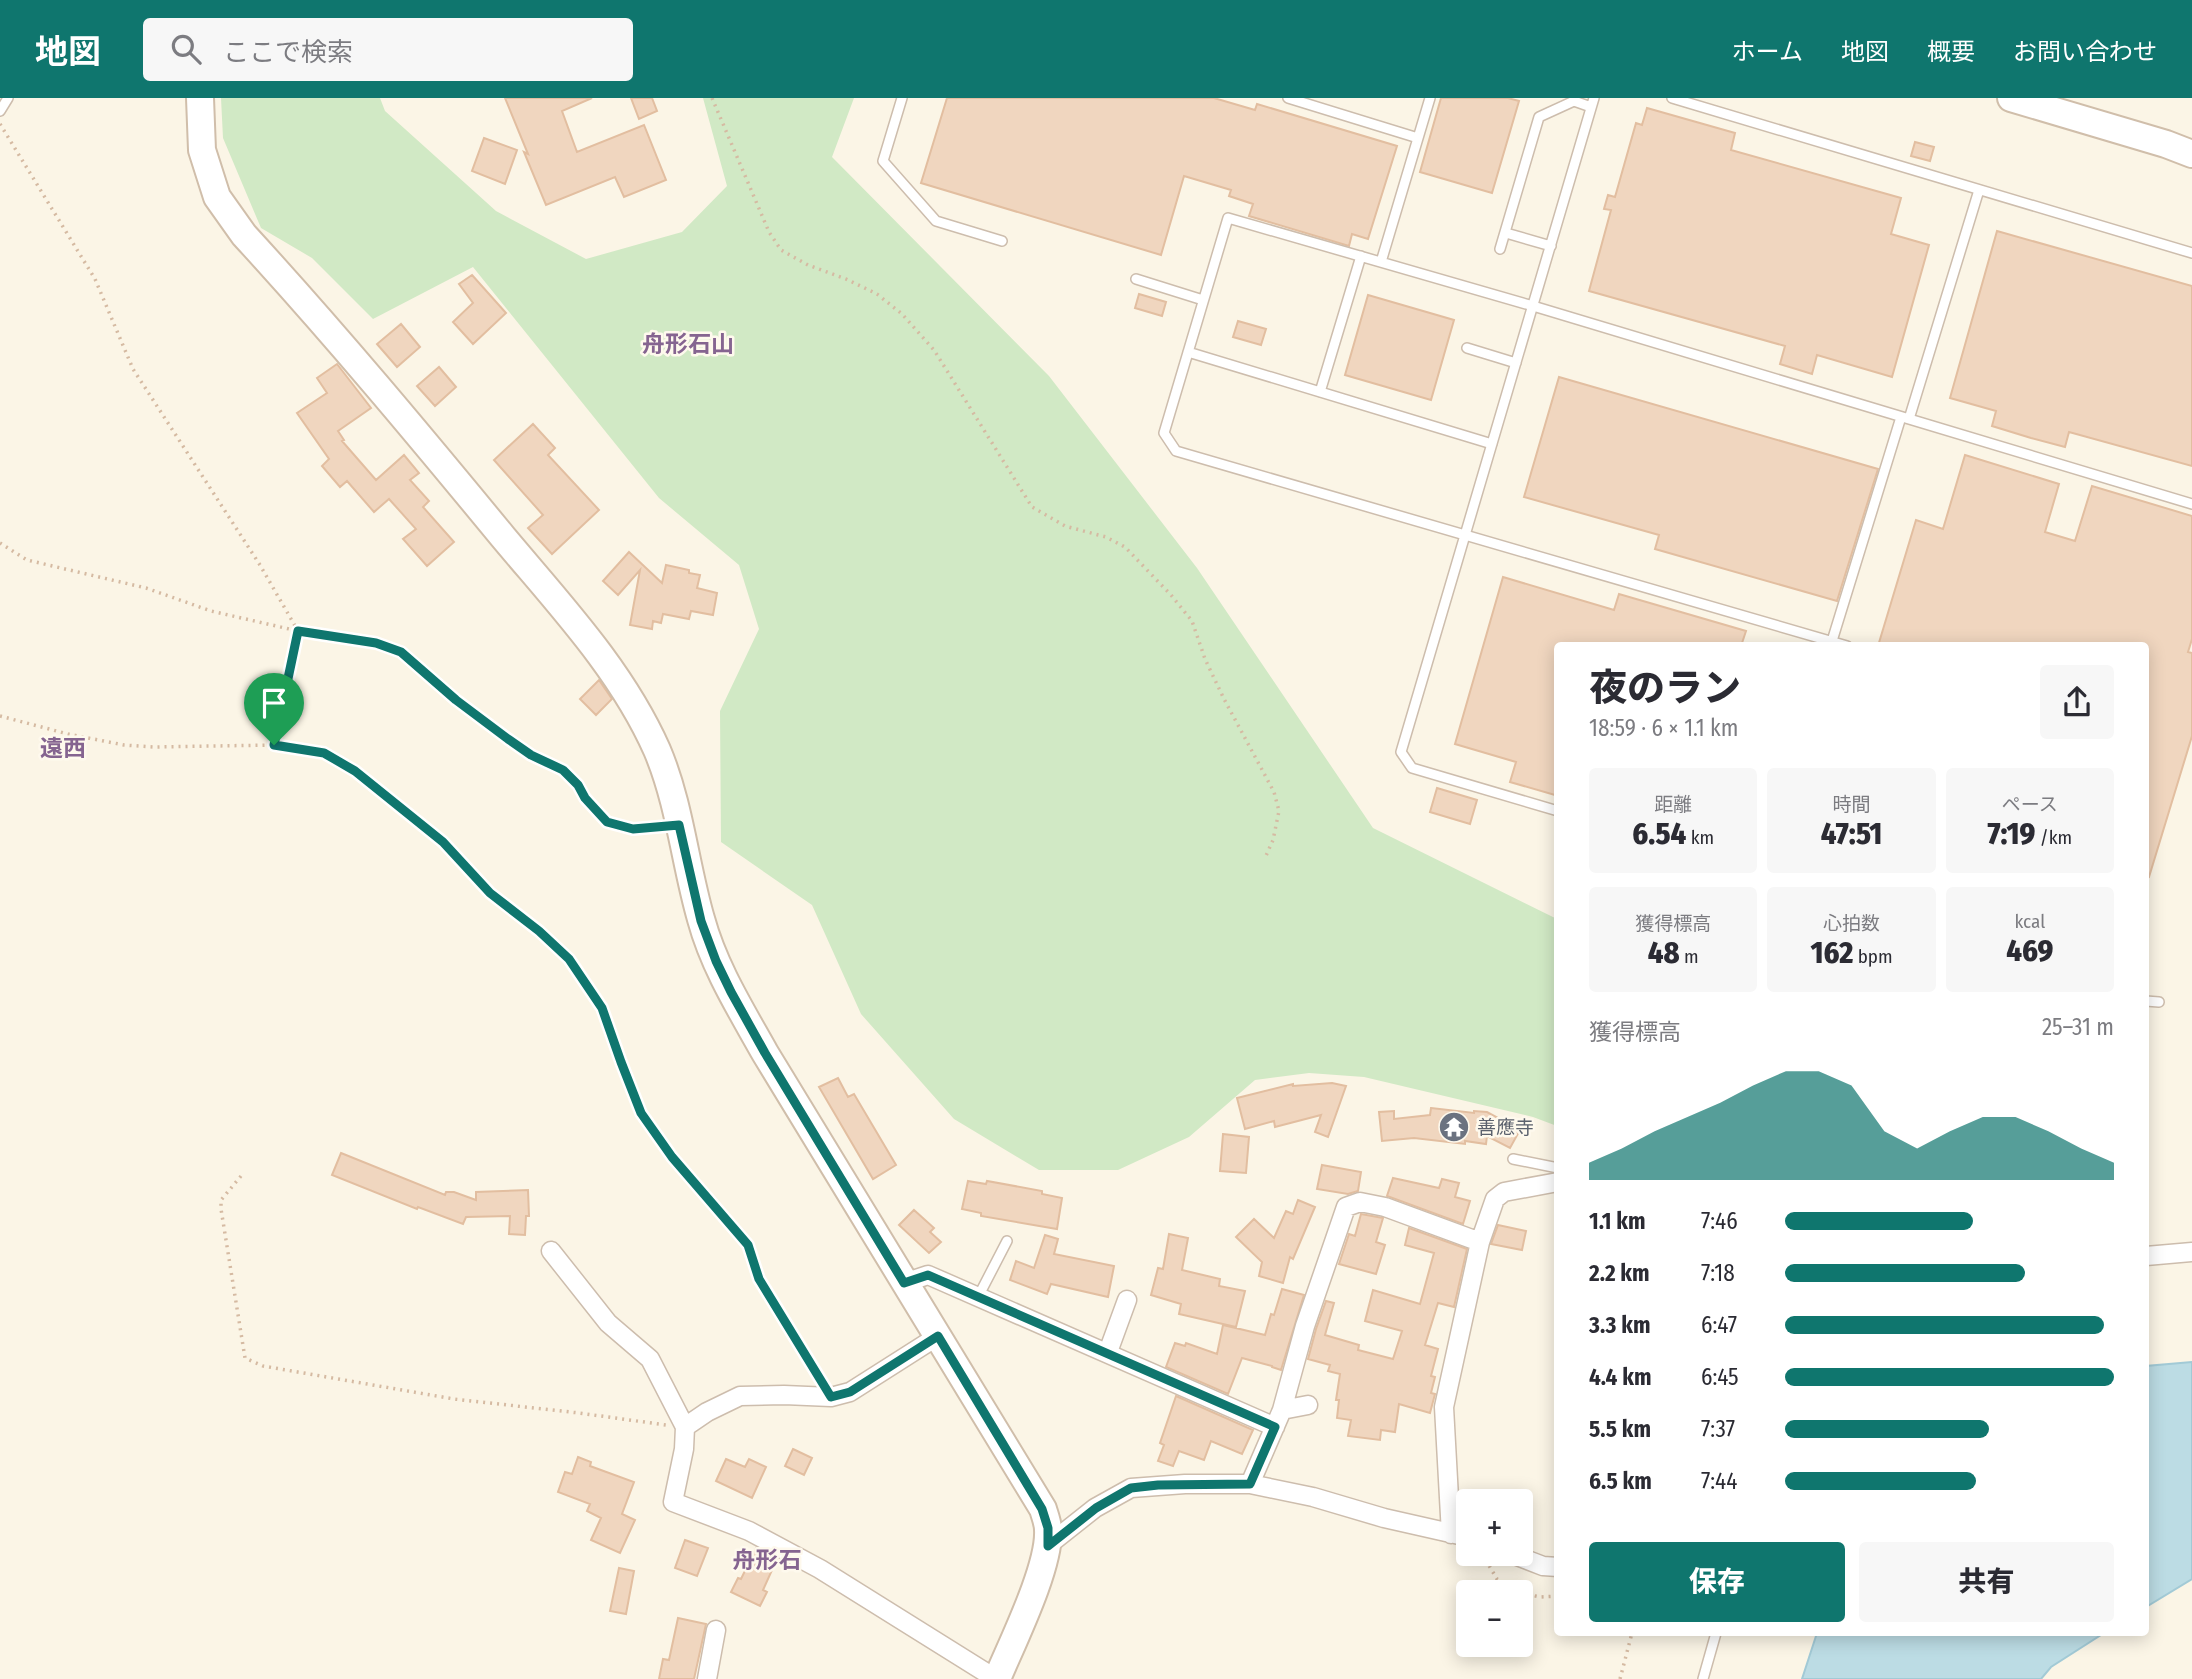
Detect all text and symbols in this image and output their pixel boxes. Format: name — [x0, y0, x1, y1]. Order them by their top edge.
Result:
search box — [143, 18, 633, 81]
icon: search — [167, 30, 205, 68]
text: 地図 — [35, 32, 101, 72]
text: ここで検索 — [223, 37, 353, 68]
text: ホーム — [1732, 38, 1803, 66]
text: 地図 — [1841, 38, 1889, 66]
text: 概要 — [1927, 38, 1975, 66]
text: お問い合わせ — [2013, 38, 2157, 66]
district label: 舟形石山 — [642, 330, 734, 358]
text: 夜のラン — [1589, 665, 1741, 711]
button: share — [2040, 665, 2114, 739]
pin — [244, 673, 304, 745]
icon: arrive — [255, 684, 293, 722]
text: 18:59 · 6 × 1.1 km — [1589, 714, 1738, 742]
district label: 遠西 — [40, 734, 86, 762]
text: 距離 — [1654, 793, 1692, 816]
text: 時間 — [1832, 793, 1871, 816]
text: ペース — [2002, 793, 2058, 816]
text: 6.54 — [1632, 816, 1686, 852]
text: 47:51 — [1821, 816, 1882, 852]
text: 7:19 — [1988, 816, 2035, 852]
text: km — [1686, 826, 1714, 849]
text: /km — [2035, 826, 2072, 849]
text: kcal — [2014, 910, 2045, 933]
text: 獲得標高 — [1635, 912, 1711, 935]
text: 心拍数 — [1823, 912, 1880, 935]
text: 469 — [2006, 933, 2053, 969]
text: 48 — [1648, 935, 1680, 971]
text: 162 — [1810, 935, 1853, 971]
text: m — [1680, 945, 1699, 968]
text: bpm — [1853, 945, 1893, 968]
text: 25–31 m — [2042, 1013, 2114, 1041]
text: 獲得標高 — [1589, 1018, 1681, 1046]
temple icon: 善應寺 — [1437, 1110, 1471, 1144]
place label: 善應寺 — [1477, 1116, 1534, 1139]
text: 1.1 km — [1589, 1207, 1645, 1235]
text: 7:46 — [1701, 1207, 1738, 1235]
text: 2.2 km — [1589, 1259, 1650, 1287]
text: 7:18 — [1701, 1259, 1735, 1287]
text: 3.3 km — [1589, 1311, 1650, 1339]
text: 6:47 — [1701, 1311, 1737, 1339]
text: 4.4 km — [1589, 1363, 1651, 1391]
text: 6:45 — [1701, 1363, 1739, 1391]
text: 5.5 km — [1589, 1415, 1651, 1443]
text: 7:37 — [1701, 1415, 1735, 1443]
text: 6.5 km — [1589, 1467, 1652, 1495]
text: 7:44 — [1701, 1467, 1737, 1495]
map controls — [1456, 1489, 1533, 1657]
button: + — [1456, 1489, 1533, 1566]
button: 保存 — [1589, 1542, 1845, 1622]
button: 共有 — [1859, 1542, 2114, 1622]
district label: 舟形石 — [733, 1546, 802, 1574]
button: − — [1456, 1580, 1533, 1657]

